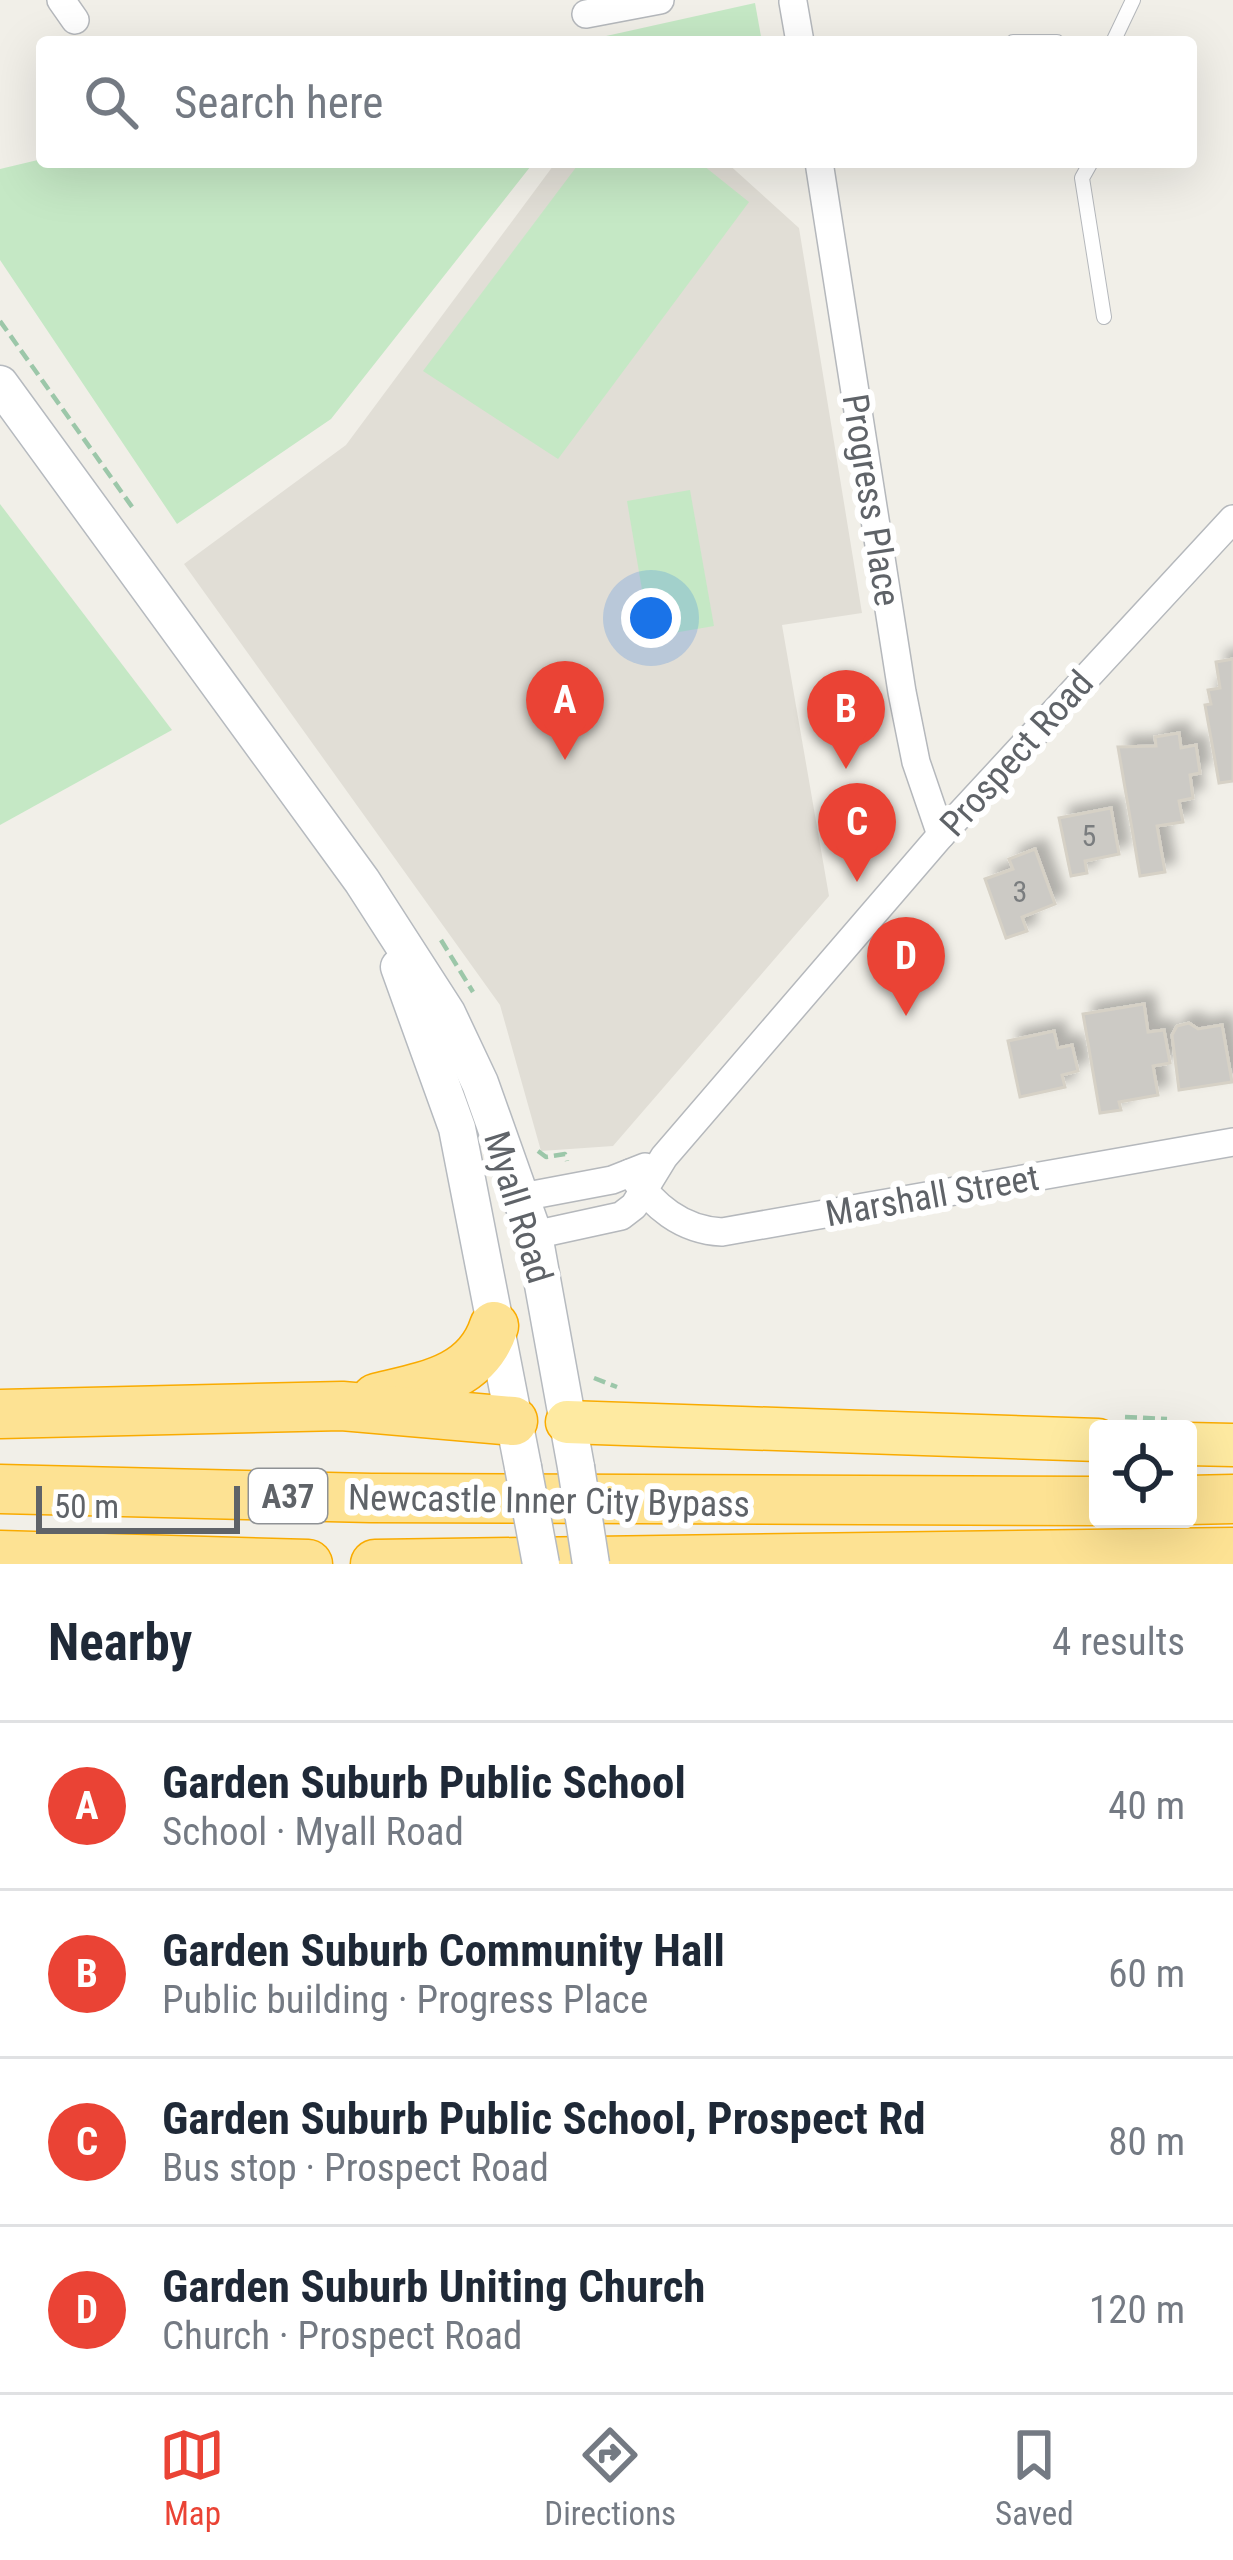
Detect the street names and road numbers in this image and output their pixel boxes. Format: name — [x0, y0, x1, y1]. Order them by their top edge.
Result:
street label: Progress Place — [834, 391, 908, 609]
street label: Prospect Road — [932, 663, 1102, 845]
street label: Myall Road — [475, 1126, 561, 1288]
street label: Marshall Street — [822, 1157, 1042, 1235]
road number: A37 — [249, 1469, 327, 1523]
street label: Newcastle Inner City Bypass — [348, 1476, 750, 1526]

